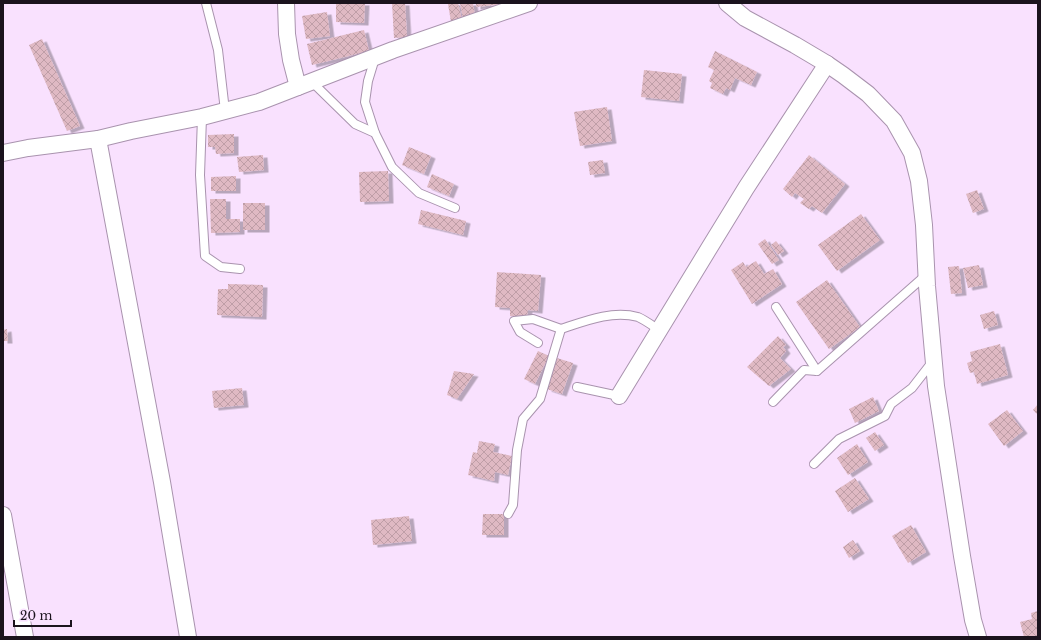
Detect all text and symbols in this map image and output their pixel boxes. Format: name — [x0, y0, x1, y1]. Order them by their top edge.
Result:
scale bar — [14, 602, 71, 628]
text: 20 m — [20, 608, 52, 623]

